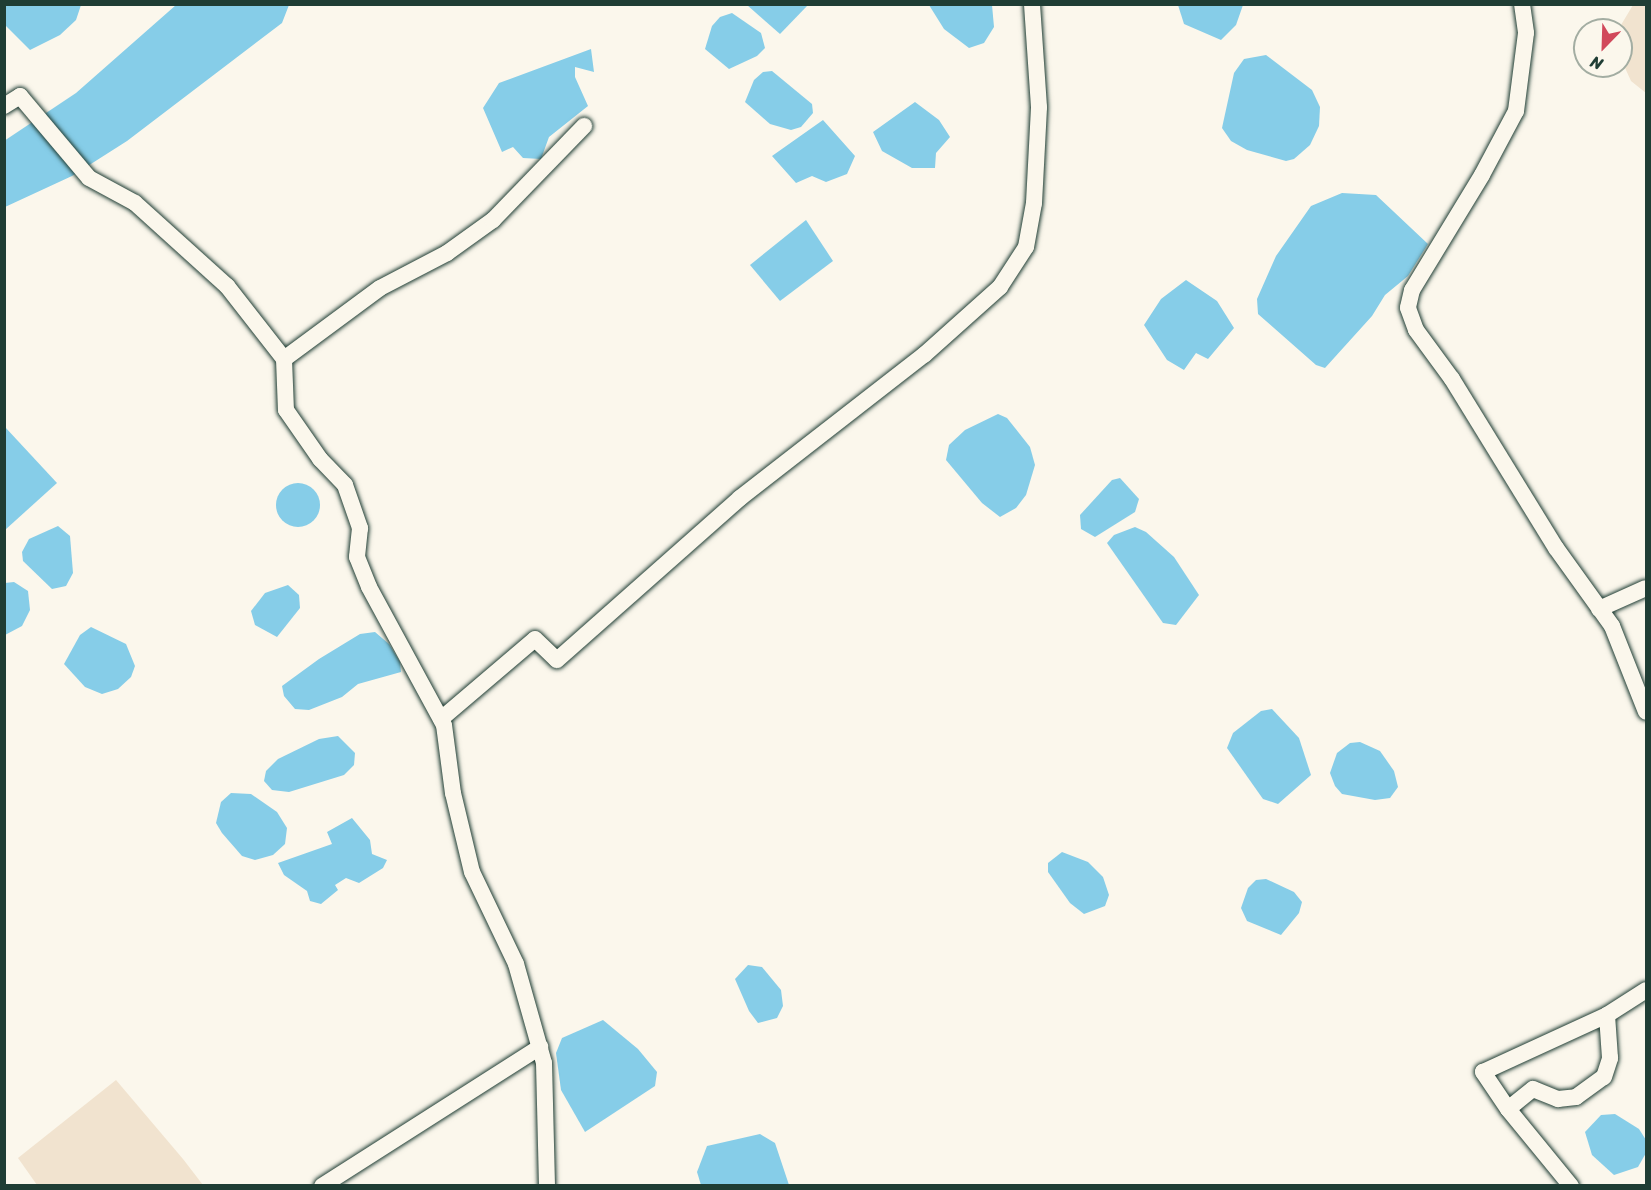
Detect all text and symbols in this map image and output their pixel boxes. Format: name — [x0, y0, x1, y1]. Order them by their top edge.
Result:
north arrow — [1573, 18, 1633, 78]
text: N — [1586, 48, 1607, 79]

